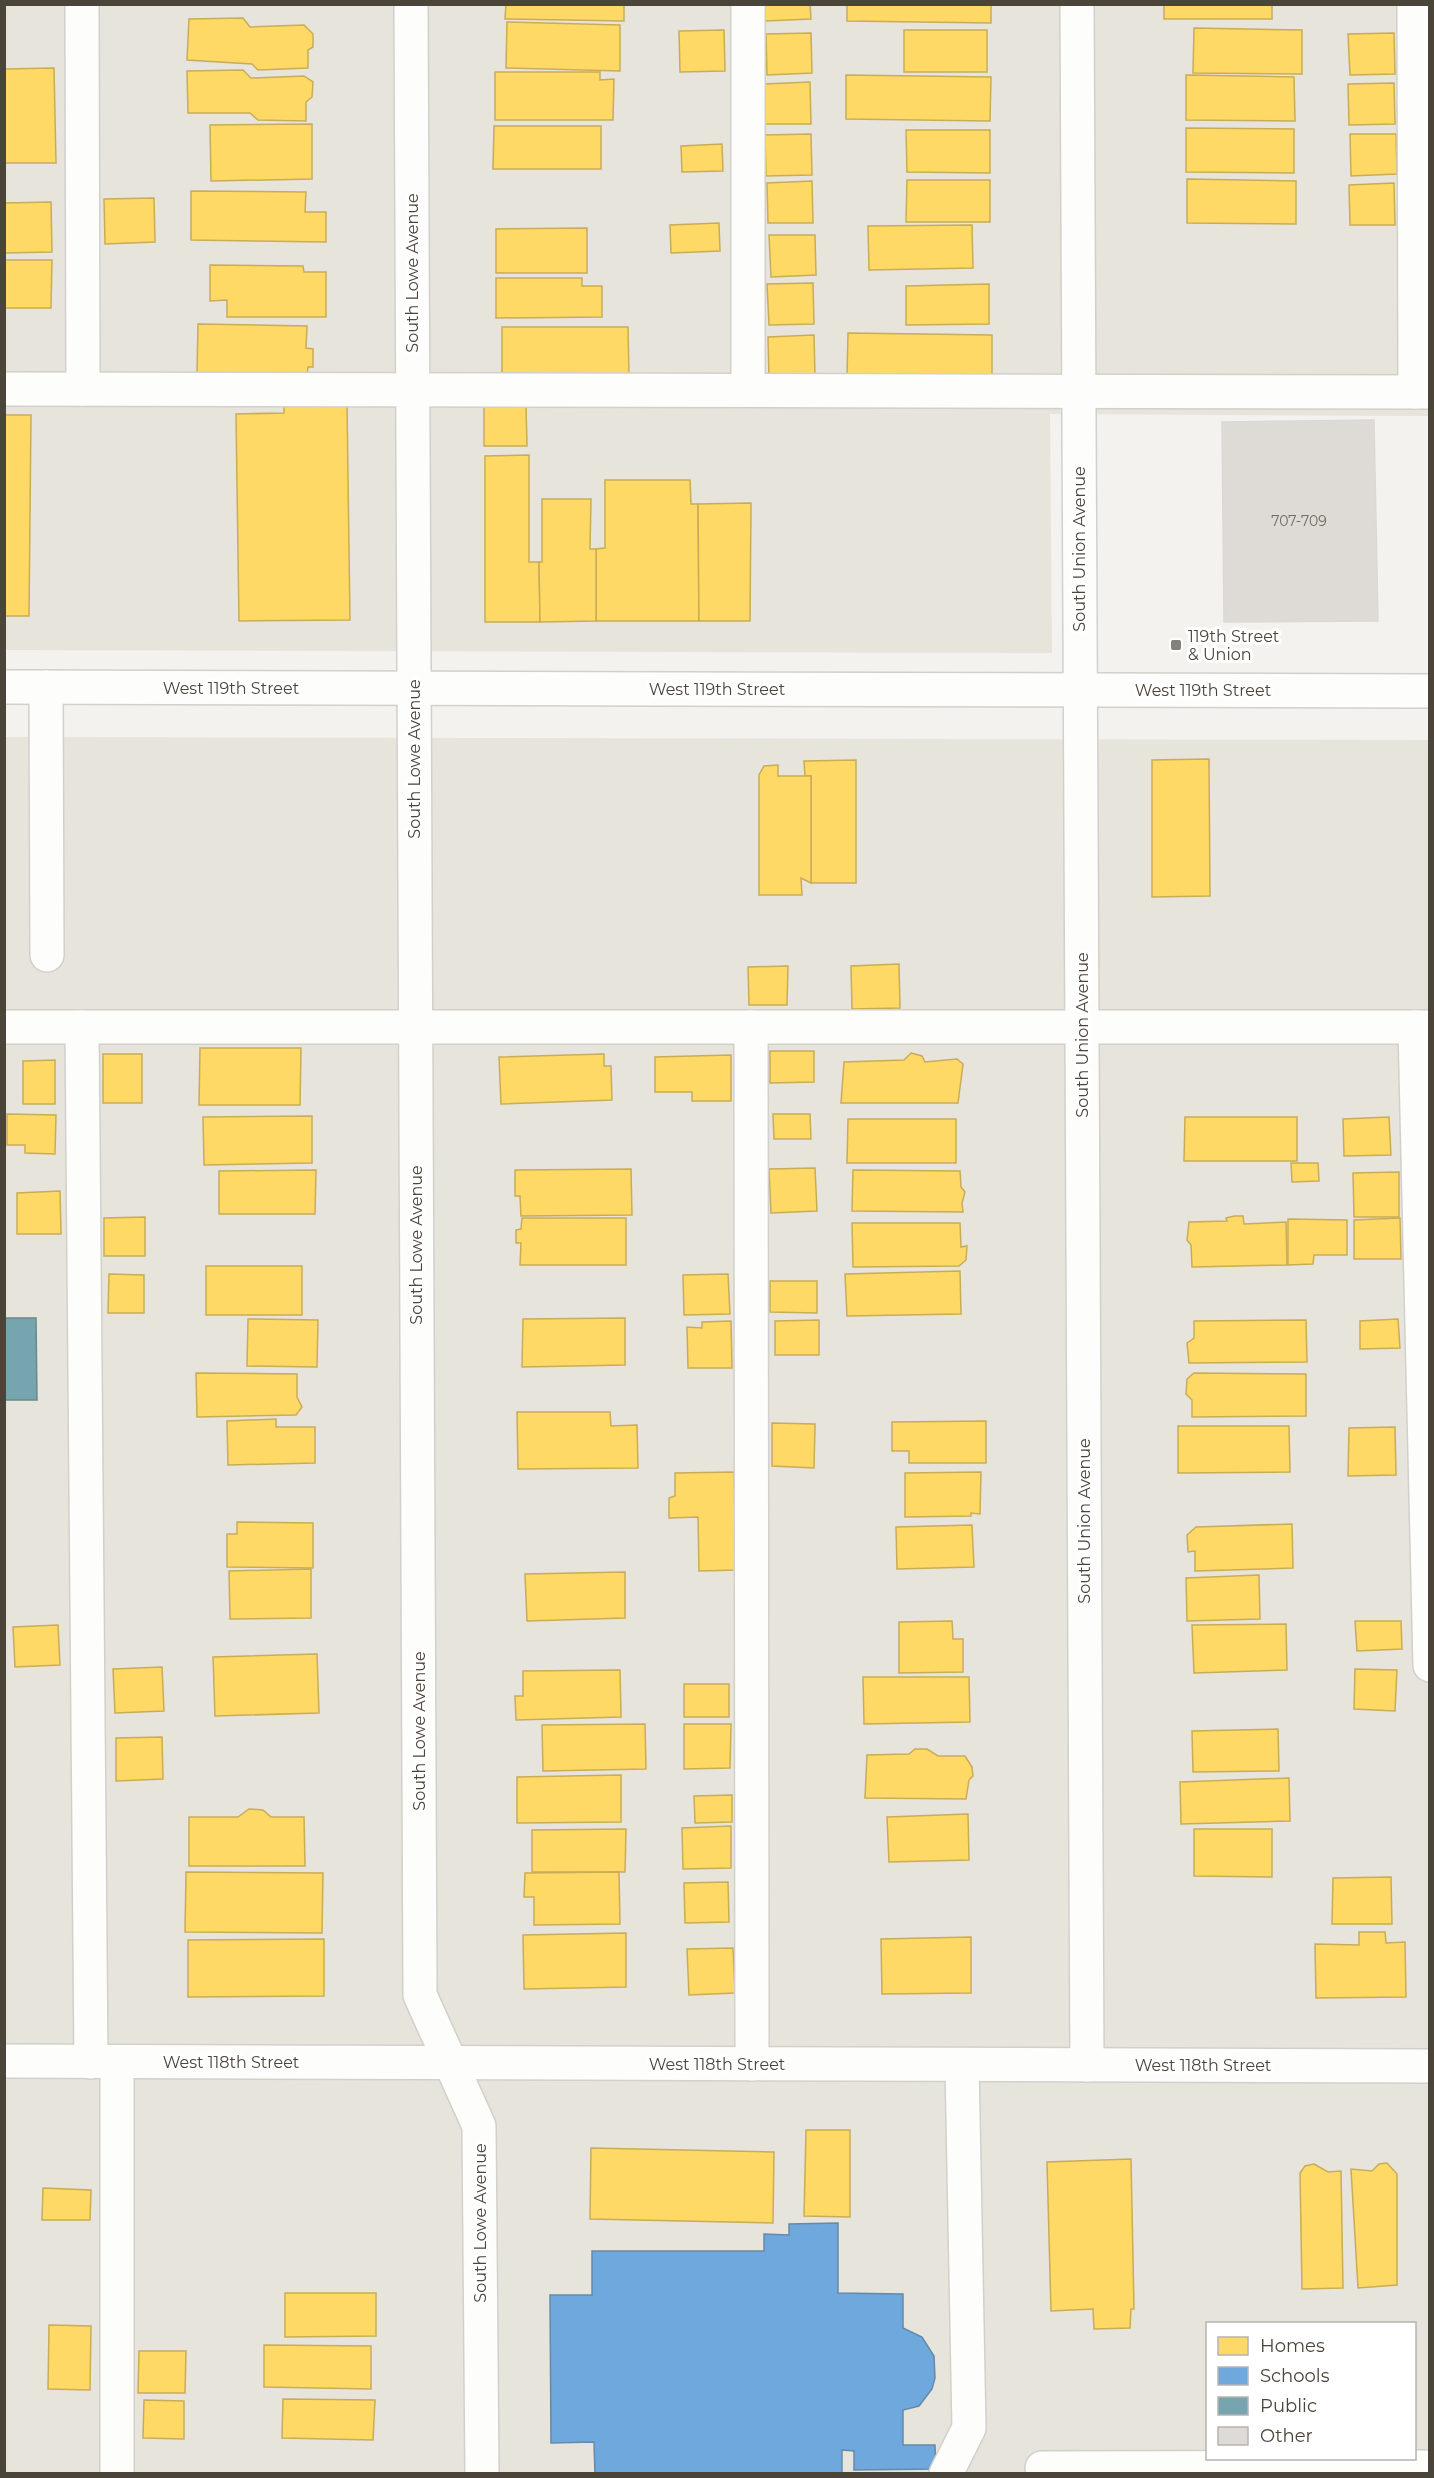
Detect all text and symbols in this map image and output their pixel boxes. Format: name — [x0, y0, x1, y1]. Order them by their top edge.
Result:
street label: South Lowe Avenue — [403, 193, 422, 353]
street label: South Union Avenue — [1070, 466, 1089, 632]
house number: 707-709 — [1271, 512, 1327, 530]
place label: 119th Street & Union — [1188, 627, 1280, 664]
marker: 119th Street & Union — [1169, 638, 1183, 652]
street label: West 119th Street — [163, 679, 300, 698]
street label: South Lowe Avenue — [405, 679, 424, 839]
street label: West 119th Street — [649, 680, 786, 699]
street label: West 119th Street — [1135, 681, 1272, 700]
street label: South Union Avenue — [1073, 952, 1092, 1118]
street label: South Lowe Avenue — [407, 1165, 426, 1325]
street label: South Union Avenue — [1075, 1438, 1094, 1604]
street label: South Lowe Avenue — [410, 1651, 429, 1811]
street label: West 118th Street — [163, 2053, 300, 2072]
street label: West 118th Street — [649, 2055, 786, 2074]
street label: West 118th Street — [1135, 2056, 1272, 2075]
street label: South Lowe Avenue — [471, 2143, 490, 2303]
legend — [1206, 2322, 1416, 2460]
text: Homes — [1260, 2335, 1325, 2357]
text: Schools — [1260, 2365, 1330, 2387]
text: Public — [1260, 2395, 1317, 2417]
text: Other — [1260, 2425, 1313, 2447]

